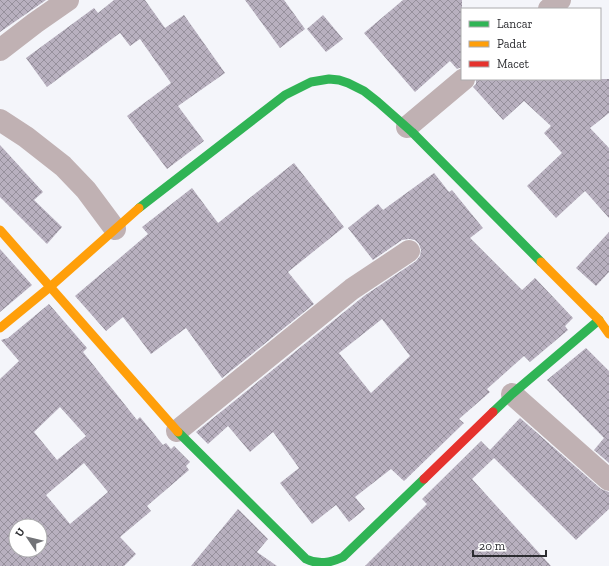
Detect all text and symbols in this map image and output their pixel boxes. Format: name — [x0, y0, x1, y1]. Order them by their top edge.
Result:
legend — [461, 8, 601, 80]
text: Lancar — [497, 17, 533, 31]
text: Padat — [497, 37, 527, 51]
text: Macet — [497, 57, 529, 71]
north arrow — [8, 518, 48, 558]
text: U — [13, 526, 28, 540]
scale bar — [473, 532, 546, 558]
text: 20 m — [479, 539, 506, 553]

